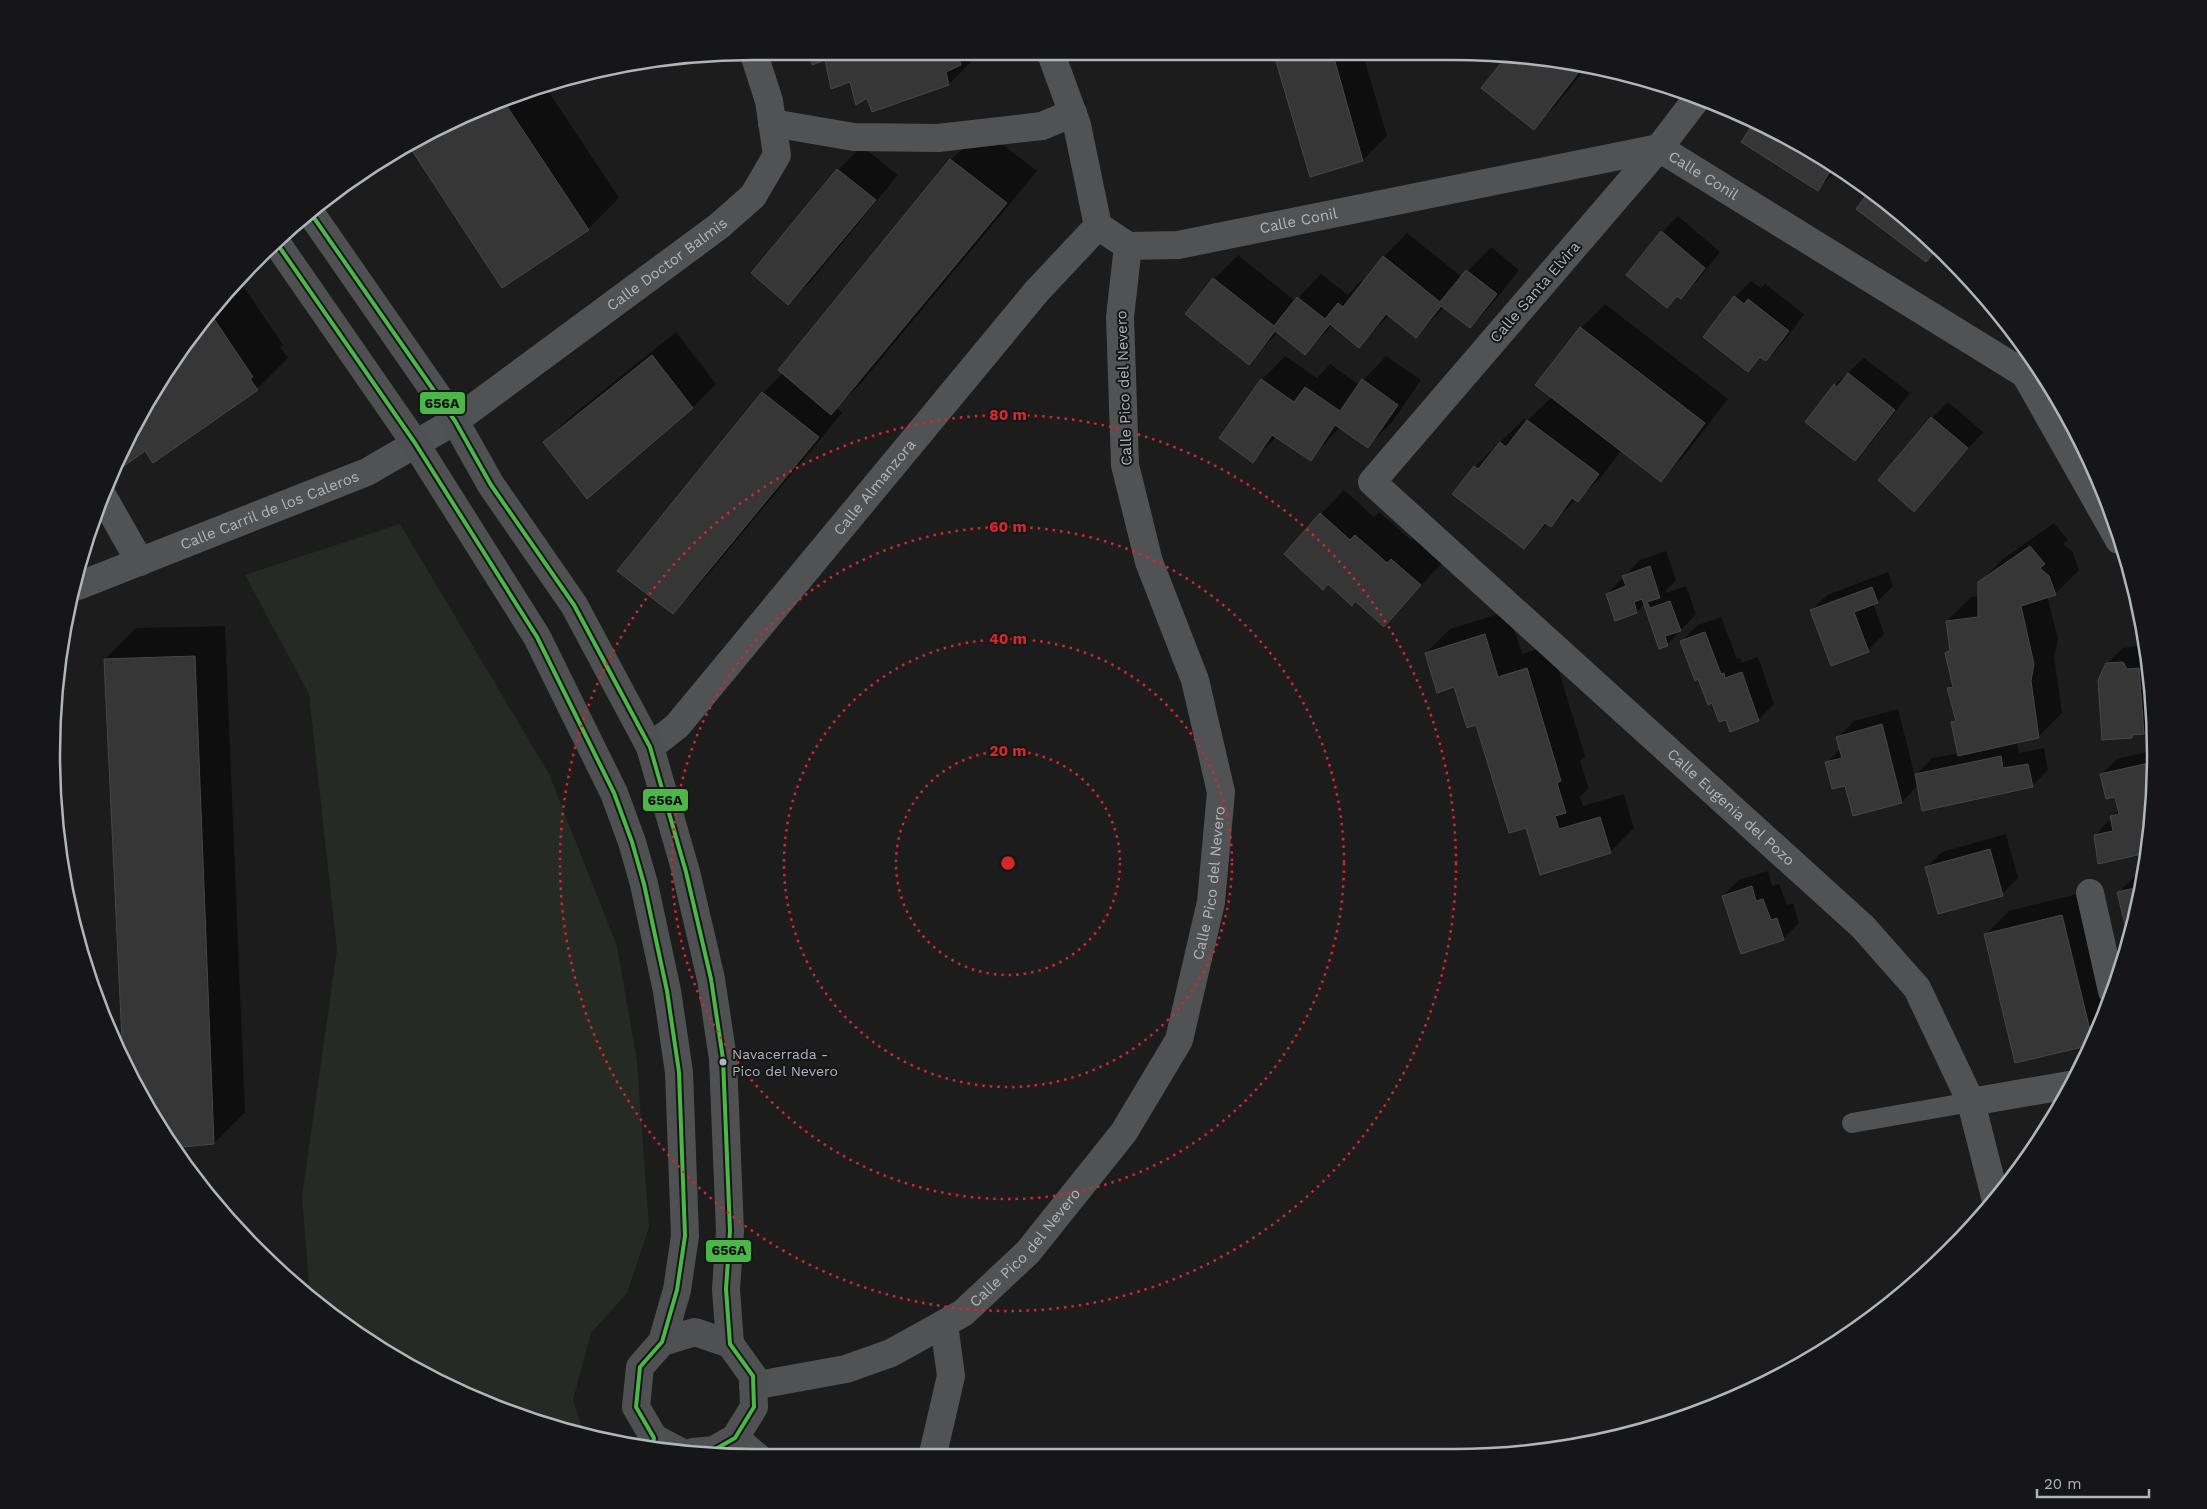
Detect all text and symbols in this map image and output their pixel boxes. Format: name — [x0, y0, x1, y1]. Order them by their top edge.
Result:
street label: Calle Conil — [1665, 147, 1742, 204]
street label: Calle Conil — [1258, 204, 1339, 237]
street label: Calle Doctor Balmis — [603, 214, 731, 315]
street label: Calle Santa Elvira — [1486, 237, 1584, 346]
street label: Calle Pico del Nevero — [1112, 310, 1136, 466]
line badge: 656A — [419, 391, 466, 415]
text: 656A — [425, 395, 460, 411]
text: 80 m — [989, 406, 1027, 424]
street label: Calle Almanzora — [830, 435, 920, 539]
street label: Calle Carril de los Caleros — [178, 467, 362, 554]
text: 60 m — [989, 518, 1027, 536]
text: 40 m — [989, 630, 1027, 648]
text: 20 m — [989, 742, 1027, 760]
street label: Calle Eugenia del Pozo — [1664, 745, 1798, 870]
line badge: 656A — [642, 788, 689, 812]
text: 656A — [648, 792, 683, 808]
street label: Calle Pico del Nevero — [1189, 805, 1229, 962]
centre of rings — [999, 854, 1017, 872]
place label: Navacerrada - Pico del Nevero — [732, 1046, 838, 1079]
marker: Navacerrada - Pico del Nevero — [718, 1057, 728, 1067]
street label: Calle Pico del Nevero — [966, 1185, 1084, 1311]
line badge: 656A — [705, 1239, 752, 1263]
text: 656A — [712, 1242, 747, 1258]
scale bar — [2037, 1466, 2150, 1498]
text: 20 m — [2044, 1475, 2082, 1493]

